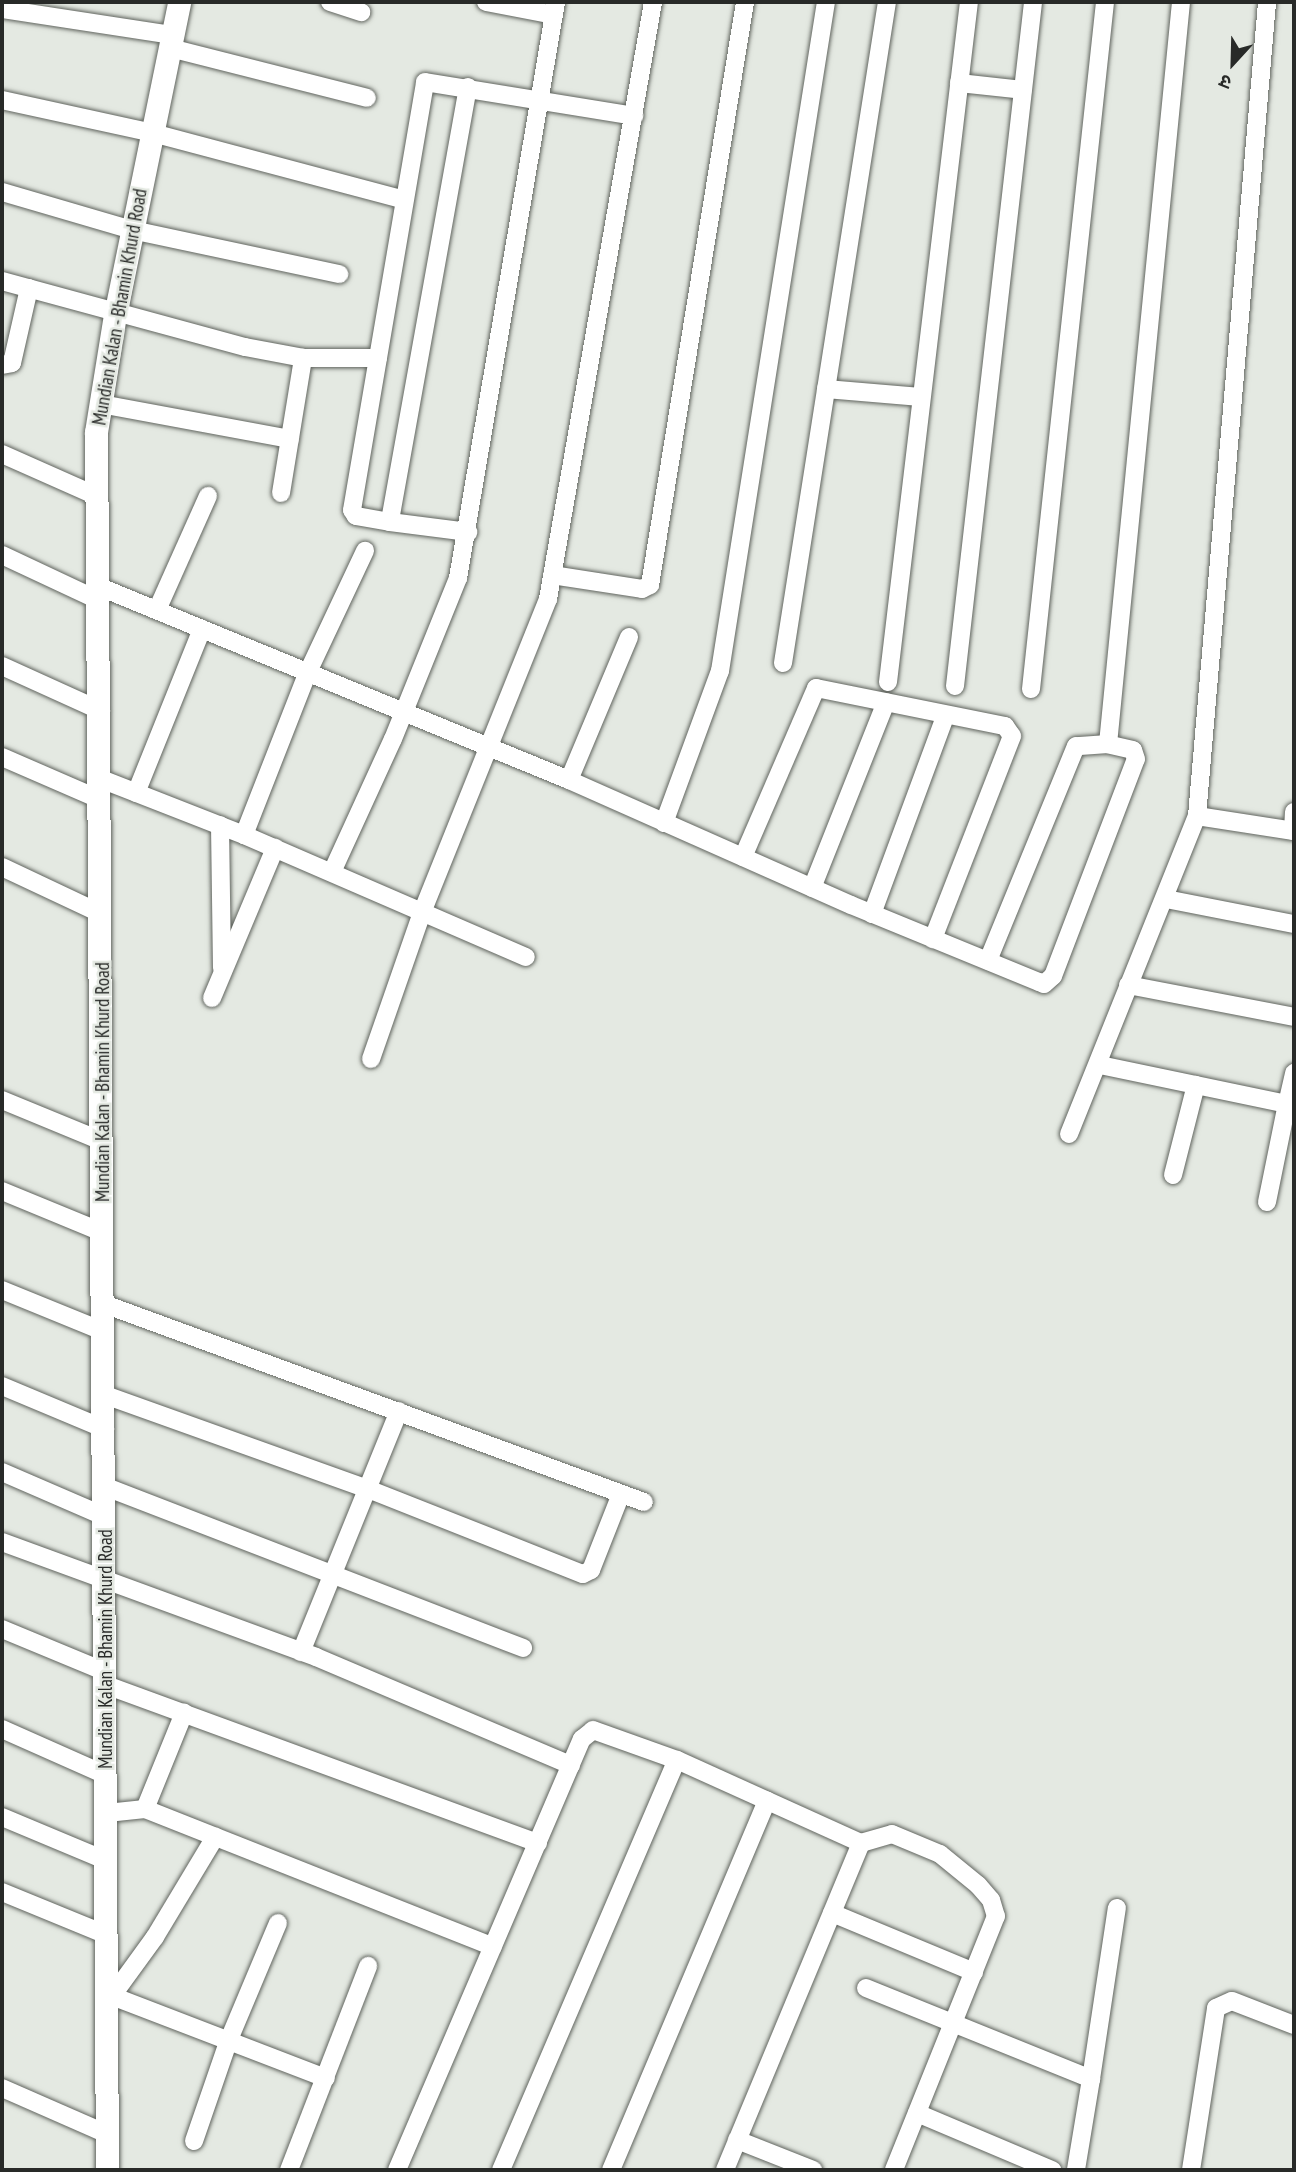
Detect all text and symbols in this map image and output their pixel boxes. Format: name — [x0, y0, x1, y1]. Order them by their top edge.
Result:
north arrow — [1198, 28, 1268, 98]
text: उ — [1215, 69, 1235, 96]
street label: Mundian Kalan - Bhamin Khurd Road — [88, 186, 152, 428]
street label: Mundian Kalan - Bhamin Khurd Road — [92, 961, 114, 1203]
street label: Mundian Kalan - Bhamin Khurd Road — [95, 1528, 117, 1770]

